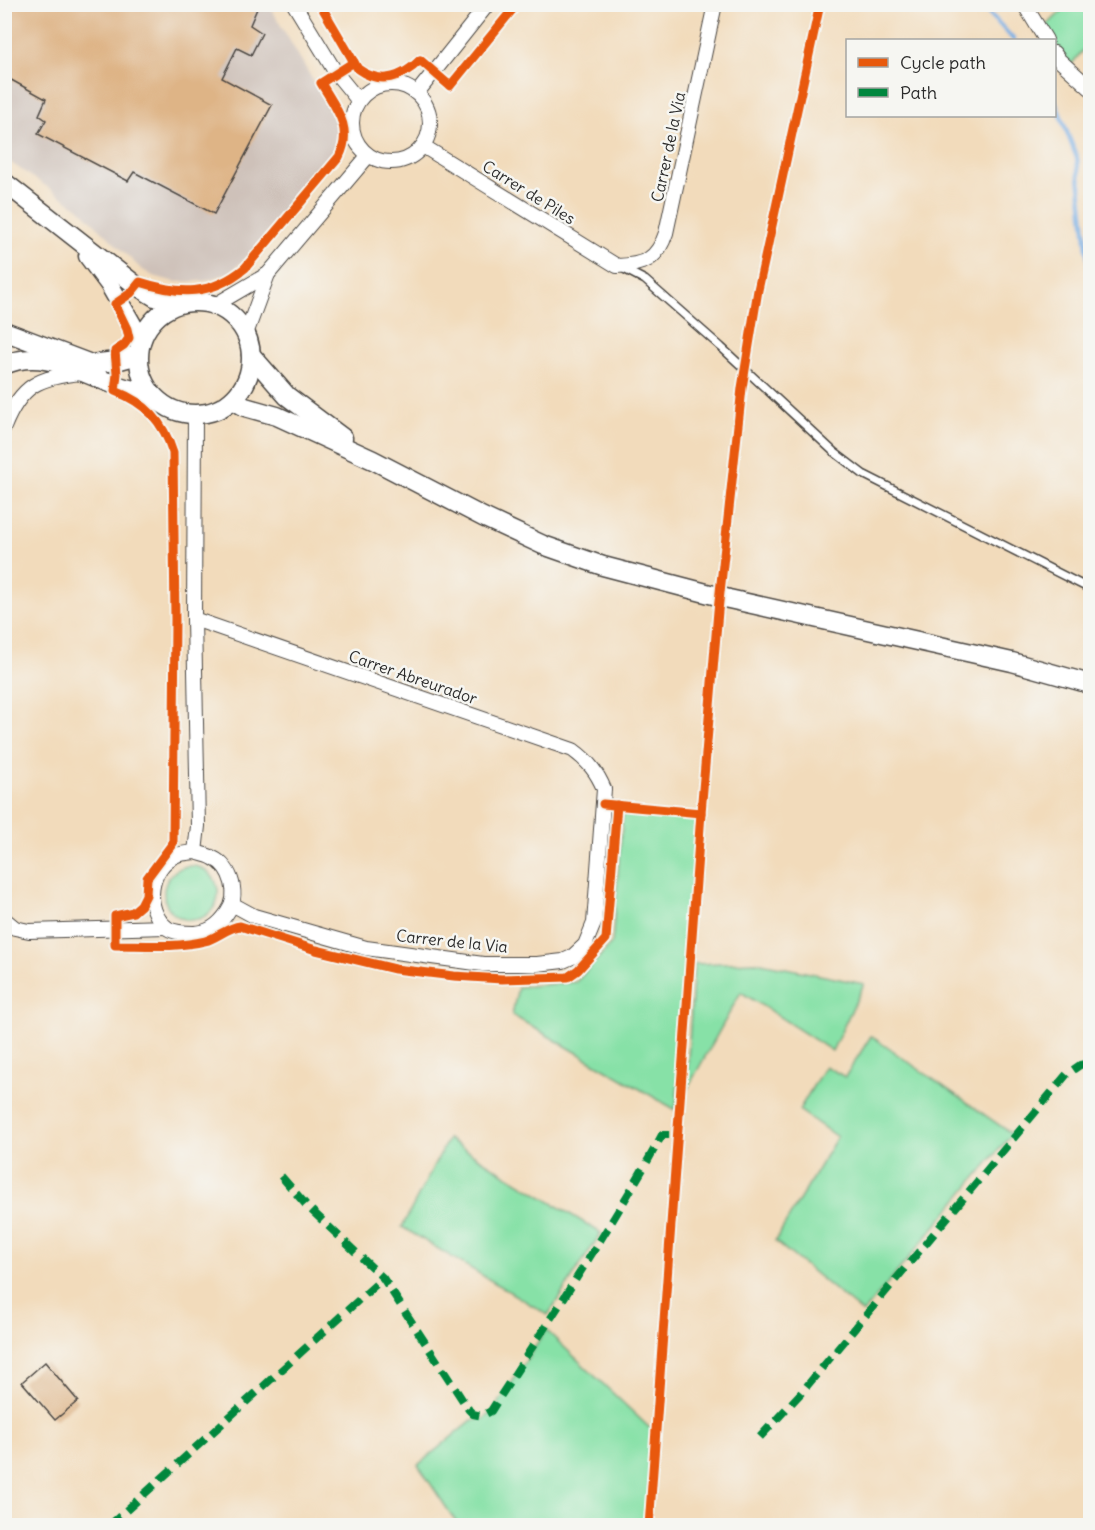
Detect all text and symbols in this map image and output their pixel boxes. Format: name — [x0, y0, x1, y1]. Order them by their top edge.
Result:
legend — [846, 39, 1056, 117]
text: Cycle path — [900, 51, 986, 74]
text: Path — [900, 81, 937, 104]
street label: Carrer de la Via — [647, 90, 689, 204]
street label: Carrer de Piles — [479, 156, 579, 228]
street label: Carrer Abreurador — [346, 646, 480, 709]
street label: Carrer de la Via — [395, 925, 509, 957]

